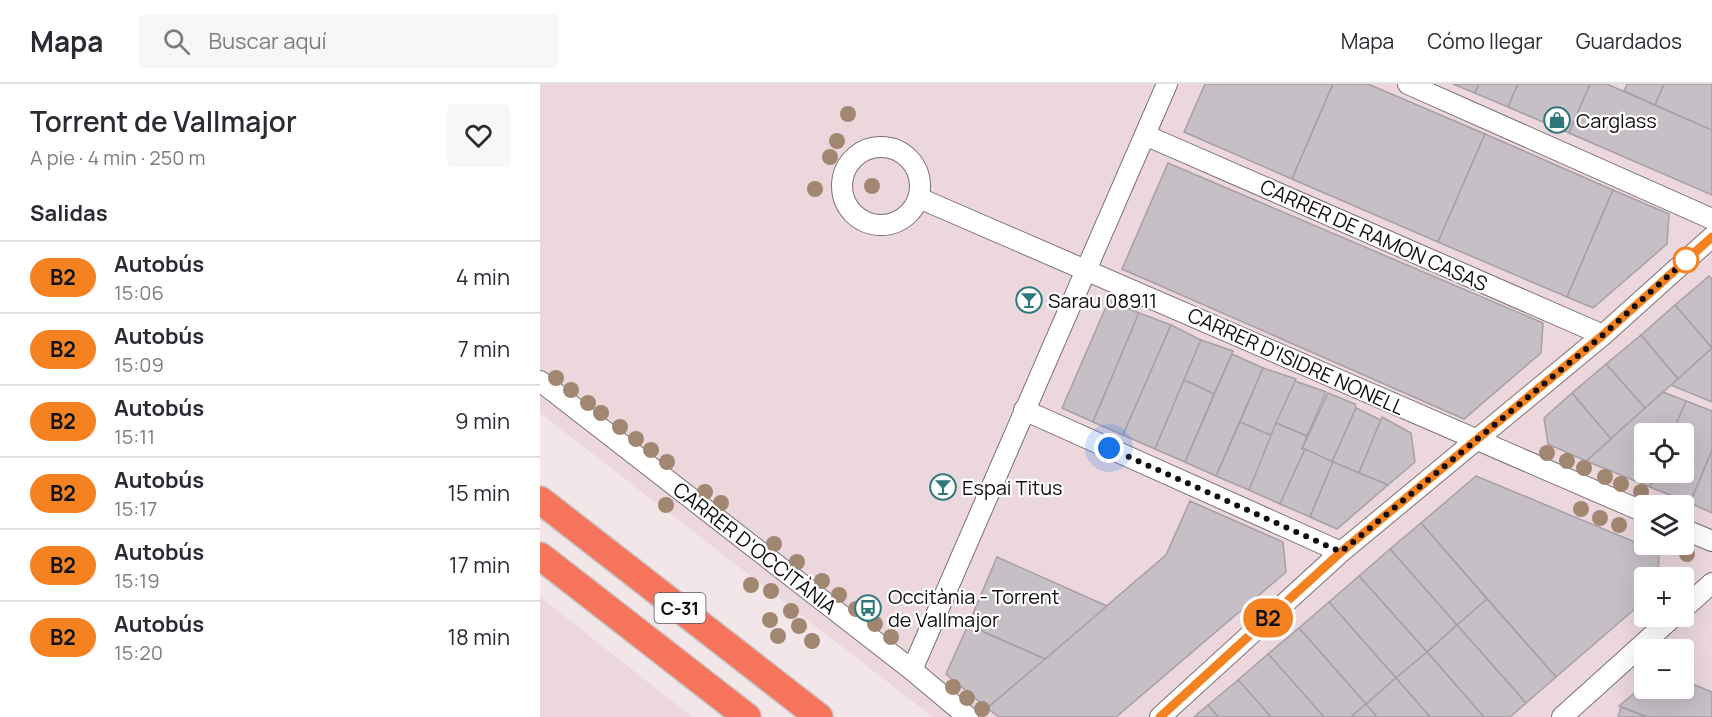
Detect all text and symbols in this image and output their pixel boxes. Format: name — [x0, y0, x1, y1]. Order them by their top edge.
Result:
search box — [139, 14, 559, 68]
text: Mapa — [30, 22, 103, 60]
icon: search — [160, 25, 193, 58]
text: Buscar aquí — [208, 26, 327, 56]
text: Mapa — [1341, 27, 1394, 55]
text: Cómo llegar — [1427, 27, 1543, 55]
text: Guardados — [1576, 27, 1682, 55]
text: Torrent de Vallmajor — [30, 102, 297, 140]
button: heart — [447, 104, 510, 167]
shop icon: Carglass — [1542, 105, 1572, 135]
place label: Carglass — [1576, 107, 1657, 134]
text: A pie · 4 min · 250 m — [30, 144, 205, 171]
street label: CARRER DE RAMON CASAS — [1256, 173, 1492, 297]
text: Salidas — [30, 198, 108, 228]
unlabelled marker — [1673, 247, 1699, 273]
text: Autobús — [114, 249, 204, 279]
text: 4 min — [456, 262, 510, 292]
text: B2 — [50, 263, 76, 291]
text: 15:06 — [114, 279, 164, 306]
bar icon: Sarau 08911 — [1014, 285, 1044, 315]
place label: Sarau 08911 — [1048, 287, 1157, 314]
street label: CARRER D'ISIDRE NONELL — [1183, 301, 1409, 421]
text: Autobús — [114, 321, 204, 351]
text: 7 min — [458, 334, 510, 364]
text: B2 — [50, 335, 76, 363]
text: 15:09 — [114, 351, 164, 378]
text: Autobús — [114, 393, 204, 423]
text: 9 min — [455, 406, 510, 436]
text: B2 — [50, 407, 76, 435]
text: 15:11 — [114, 423, 155, 450]
map controls — [1634, 423, 1694, 699]
button: locate — [1634, 423, 1694, 483]
your location — [1094, 433, 1124, 463]
text: Autobús — [114, 465, 204, 495]
bar icon: Espai Titus — [928, 472, 958, 502]
place label: Espai Titus — [962, 474, 1063, 501]
street label: CARRER D'OCCITÀNIA — [668, 476, 843, 621]
text: 15 min — [447, 478, 510, 508]
text: B2 — [50, 479, 76, 507]
text: 15:17 — [114, 495, 157, 522]
button: layers — [1634, 495, 1694, 555]
text: Autobús — [114, 537, 204, 567]
text: 17 min — [449, 550, 510, 580]
text: B2 — [50, 551, 76, 579]
text: 15:19 — [114, 567, 160, 594]
button: + — [1634, 567, 1694, 627]
place label: Occitània - Torrent de Vallmajor — [888, 583, 1060, 633]
road number: C-31 — [654, 593, 706, 623]
bus stop icon: Occitània - Torrent de Vallmajor — [853, 593, 883, 623]
line badge: B2 — [1241, 598, 1295, 638]
text: B2 — [1255, 604, 1281, 632]
text: Autobús — [114, 609, 204, 639]
text: 18 min — [447, 622, 510, 652]
text: B2 — [50, 623, 76, 651]
text: 15:20 — [114, 639, 163, 666]
button: − — [1634, 639, 1694, 699]

